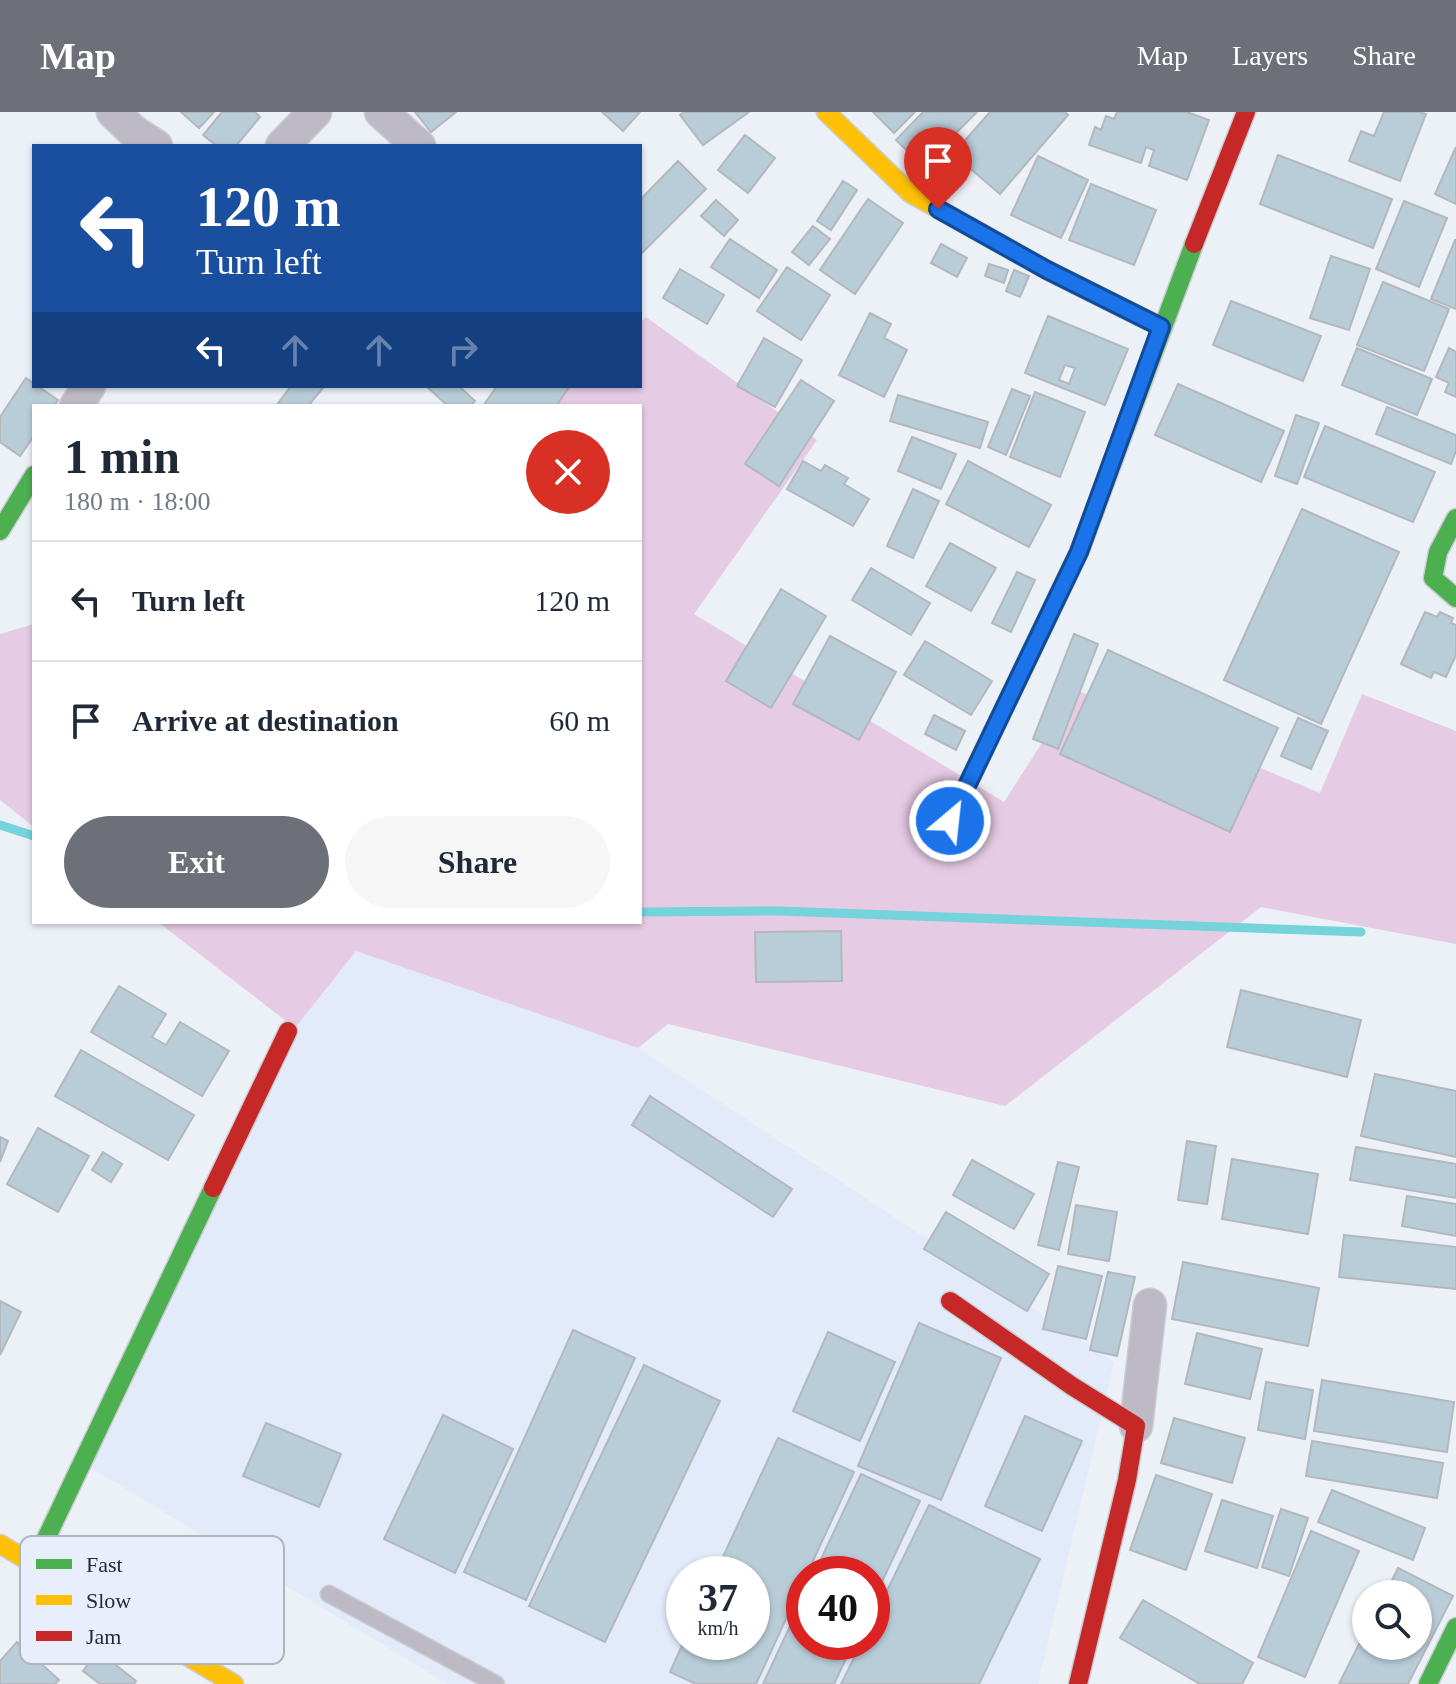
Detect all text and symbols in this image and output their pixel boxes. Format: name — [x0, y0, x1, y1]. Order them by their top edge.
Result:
text: Map — [40, 35, 116, 77]
text: Map — [1137, 40, 1188, 71]
text: Layers — [1232, 40, 1308, 71]
text: Share — [1352, 40, 1416, 71]
pin — [904, 127, 972, 209]
icon: arrive — [916, 139, 960, 183]
icon: left — [64, 176, 168, 280]
text: 120 m — [196, 176, 341, 238]
text: Turn left — [196, 242, 322, 282]
icon: left — [189, 328, 233, 372]
icon: ahead — [273, 328, 317, 372]
icon: ahead — [357, 328, 401, 372]
icon: right — [441, 328, 485, 372]
text: 1 min — [64, 430, 180, 483]
button: close — [526, 430, 610, 514]
text: 180 m · 18:00 — [64, 487, 211, 516]
icon: left — [64, 579, 108, 623]
text: Turn left — [132, 584, 245, 617]
text: 120 m — [534, 584, 610, 617]
icon: arrive — [64, 699, 108, 743]
text: Arrive at destination — [132, 704, 399, 737]
text: 60 m — [549, 704, 610, 737]
position arrow — [908, 779, 992, 863]
button: Exit — [64, 816, 329, 908]
button: Share — [345, 816, 610, 908]
legend — [20, 1536, 284, 1664]
text: Fast — [86, 1552, 123, 1577]
speed limit sign: 40 — [786, 1556, 890, 1660]
text: 37 — [698, 1575, 738, 1620]
map controls — [1352, 1580, 1432, 1660]
button: search — [1352, 1580, 1432, 1660]
text: Slow — [86, 1588, 131, 1613]
text: km/h — [697, 1617, 739, 1639]
text: Jam — [86, 1624, 121, 1649]

